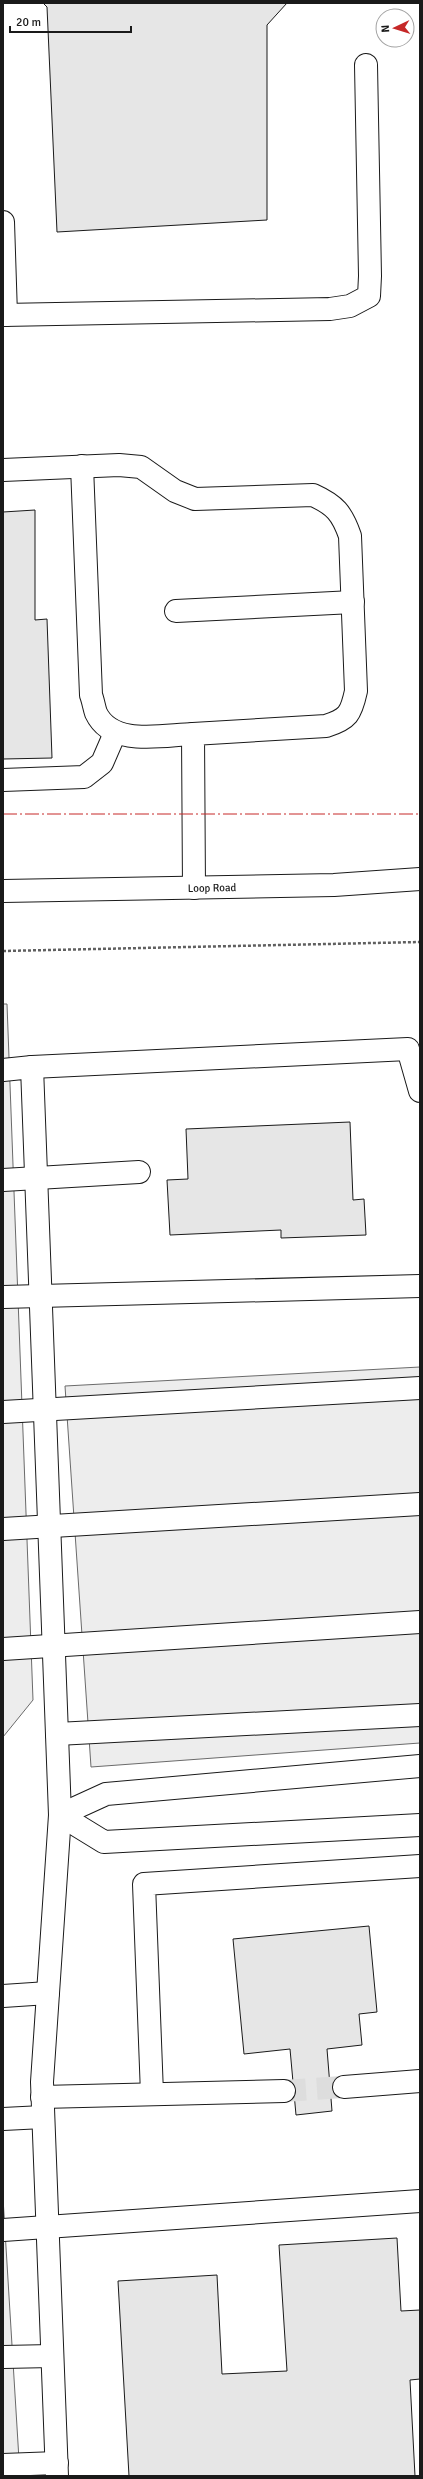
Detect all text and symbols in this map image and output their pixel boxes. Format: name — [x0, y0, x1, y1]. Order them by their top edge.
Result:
scale bar — [10, 8, 131, 34]
north arrow — [375, 8, 415, 48]
text: 20 m — [16, 15, 41, 30]
text: N — [379, 24, 392, 33]
street label: Loop Road — [188, 881, 237, 895]

